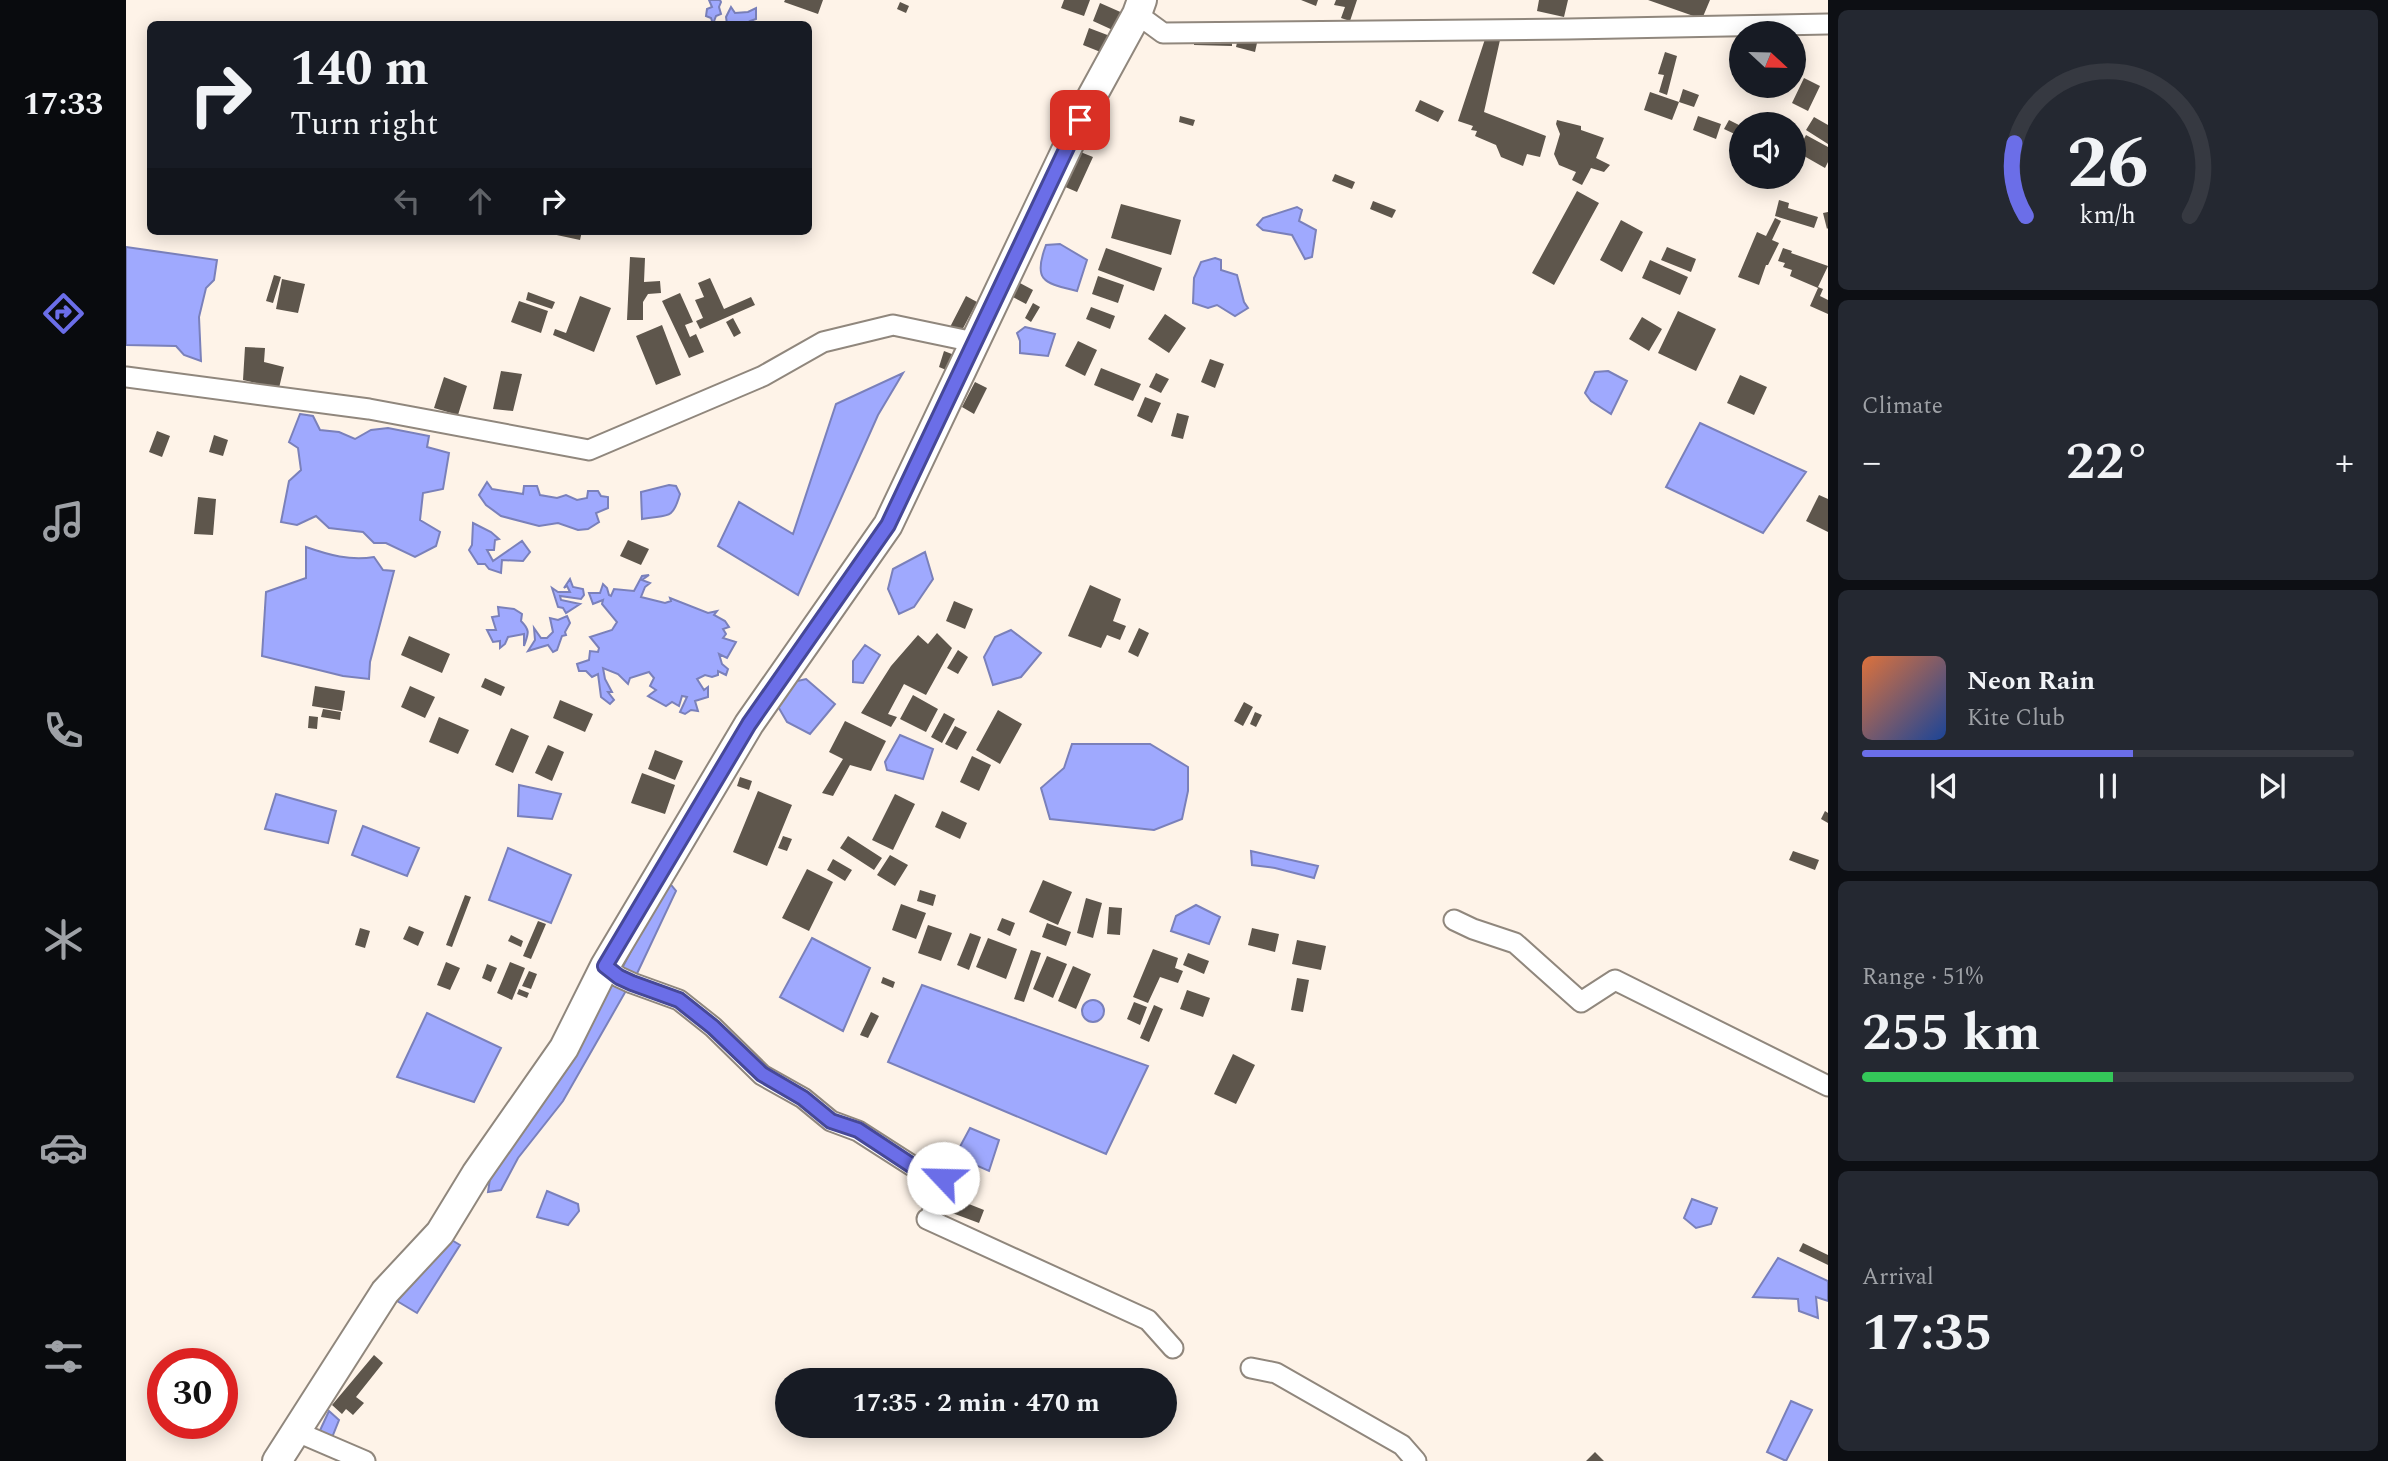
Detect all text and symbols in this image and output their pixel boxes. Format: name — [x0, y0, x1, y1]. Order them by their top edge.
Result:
north arrow — [1729, 21, 1806, 98]
map controls — [1729, 21, 1806, 189]
text: 140 m — [290, 32, 429, 107]
icon: right — [175, 49, 266, 140]
text: 17:33 — [23, 80, 103, 129]
pin — [1050, 90, 1110, 150]
text: Turn right — [290, 100, 438, 149]
icon: arrive — [1061, 101, 1099, 139]
text: 26 — [2067, 109, 2149, 220]
button: sound — [1729, 112, 1806, 189]
icon: left — [388, 182, 426, 220]
icon: ahead — [461, 182, 499, 220]
icon: right — [534, 182, 572, 220]
text: km/h — [2080, 197, 2136, 235]
icon: directions — [39, 289, 88, 338]
text: Climate — [1862, 389, 1943, 424]
text: 22° — [2066, 423, 2150, 502]
text: − — [1862, 434, 1881, 492]
text: + — [2335, 434, 2354, 492]
icon: music — [39, 497, 88, 546]
text: Neon Rain — [1967, 661, 2095, 701]
text: Kite Club — [1967, 701, 2065, 736]
icon: phone — [39, 706, 88, 755]
icon: previous — [1925, 767, 1963, 805]
icon: pause — [2089, 767, 2127, 805]
icon: next — [2253, 767, 2291, 805]
icon: climate — [39, 915, 88, 964]
text: Range · 51% — [1862, 960, 1983, 995]
text: 255 km — [1862, 994, 2041, 1073]
icon: car — [39, 1123, 88, 1172]
position arrow — [906, 1141, 980, 1215]
text: Arrival — [1862, 1260, 1934, 1295]
text: 17:35 — [1862, 1294, 1993, 1373]
icon: filters — [39, 1332, 88, 1381]
speed limit sign: 30 — [147, 1348, 238, 1439]
text: 17:35 · 2 min · 470 m — [852, 1383, 1100, 1423]

